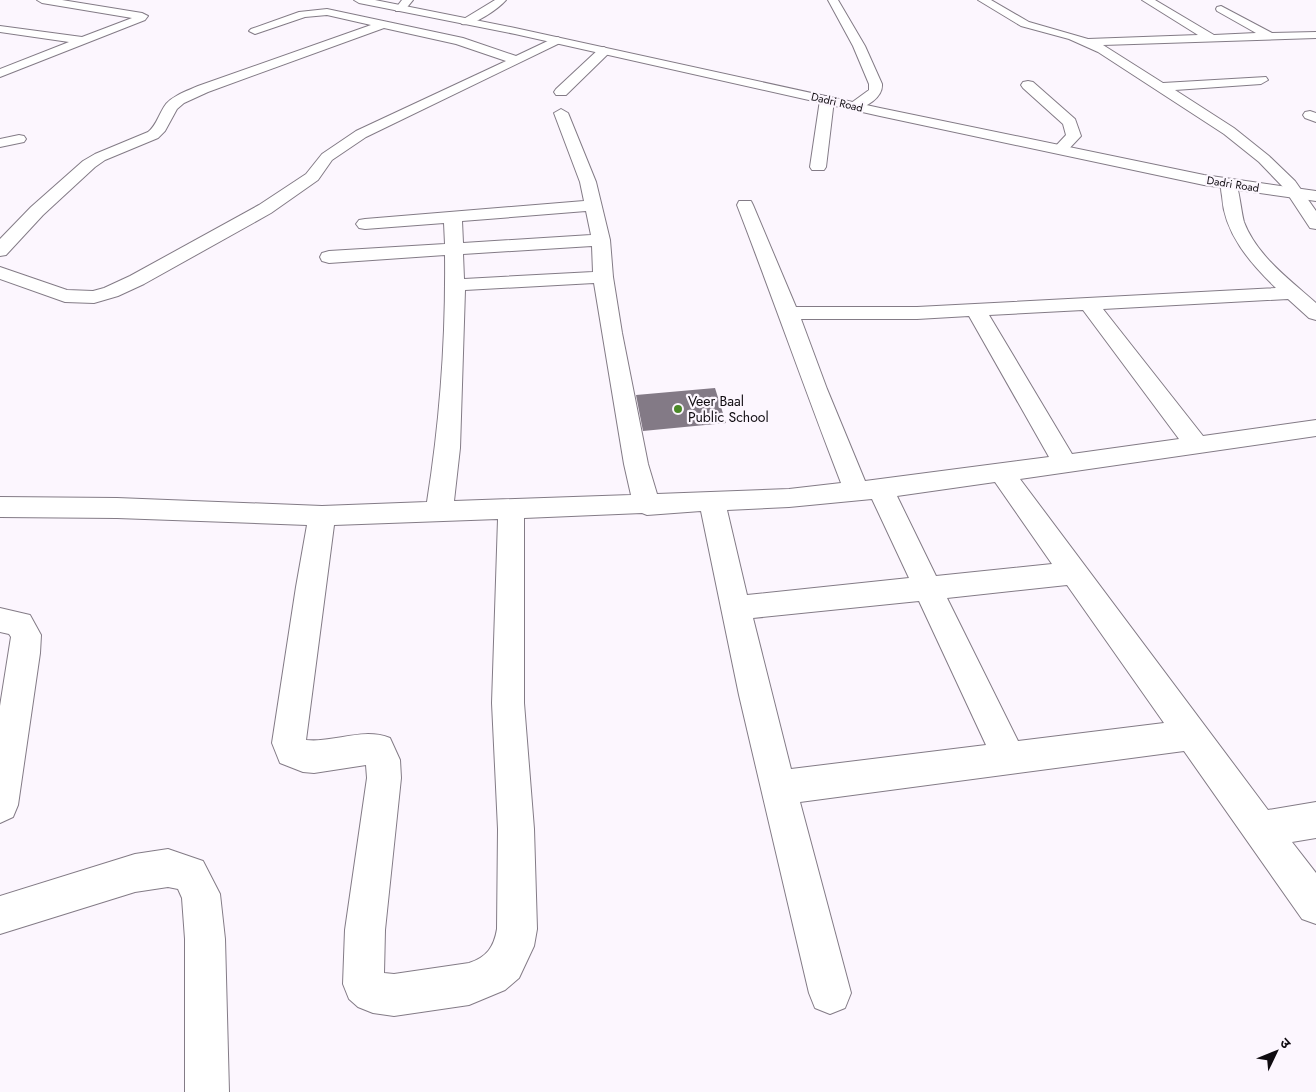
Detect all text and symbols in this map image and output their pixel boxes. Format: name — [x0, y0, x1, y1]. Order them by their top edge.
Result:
street label: Dadri Road — [810, 88, 864, 116]
street label: Dadri Road — [1206, 172, 1260, 196]
place label: Veer Baal Public School — [688, 391, 769, 427]
marker: Veer Baal Public School — [672, 403, 684, 415]
north arrow — [1251, 1027, 1301, 1077]
text: उ — [1275, 1033, 1296, 1054]

